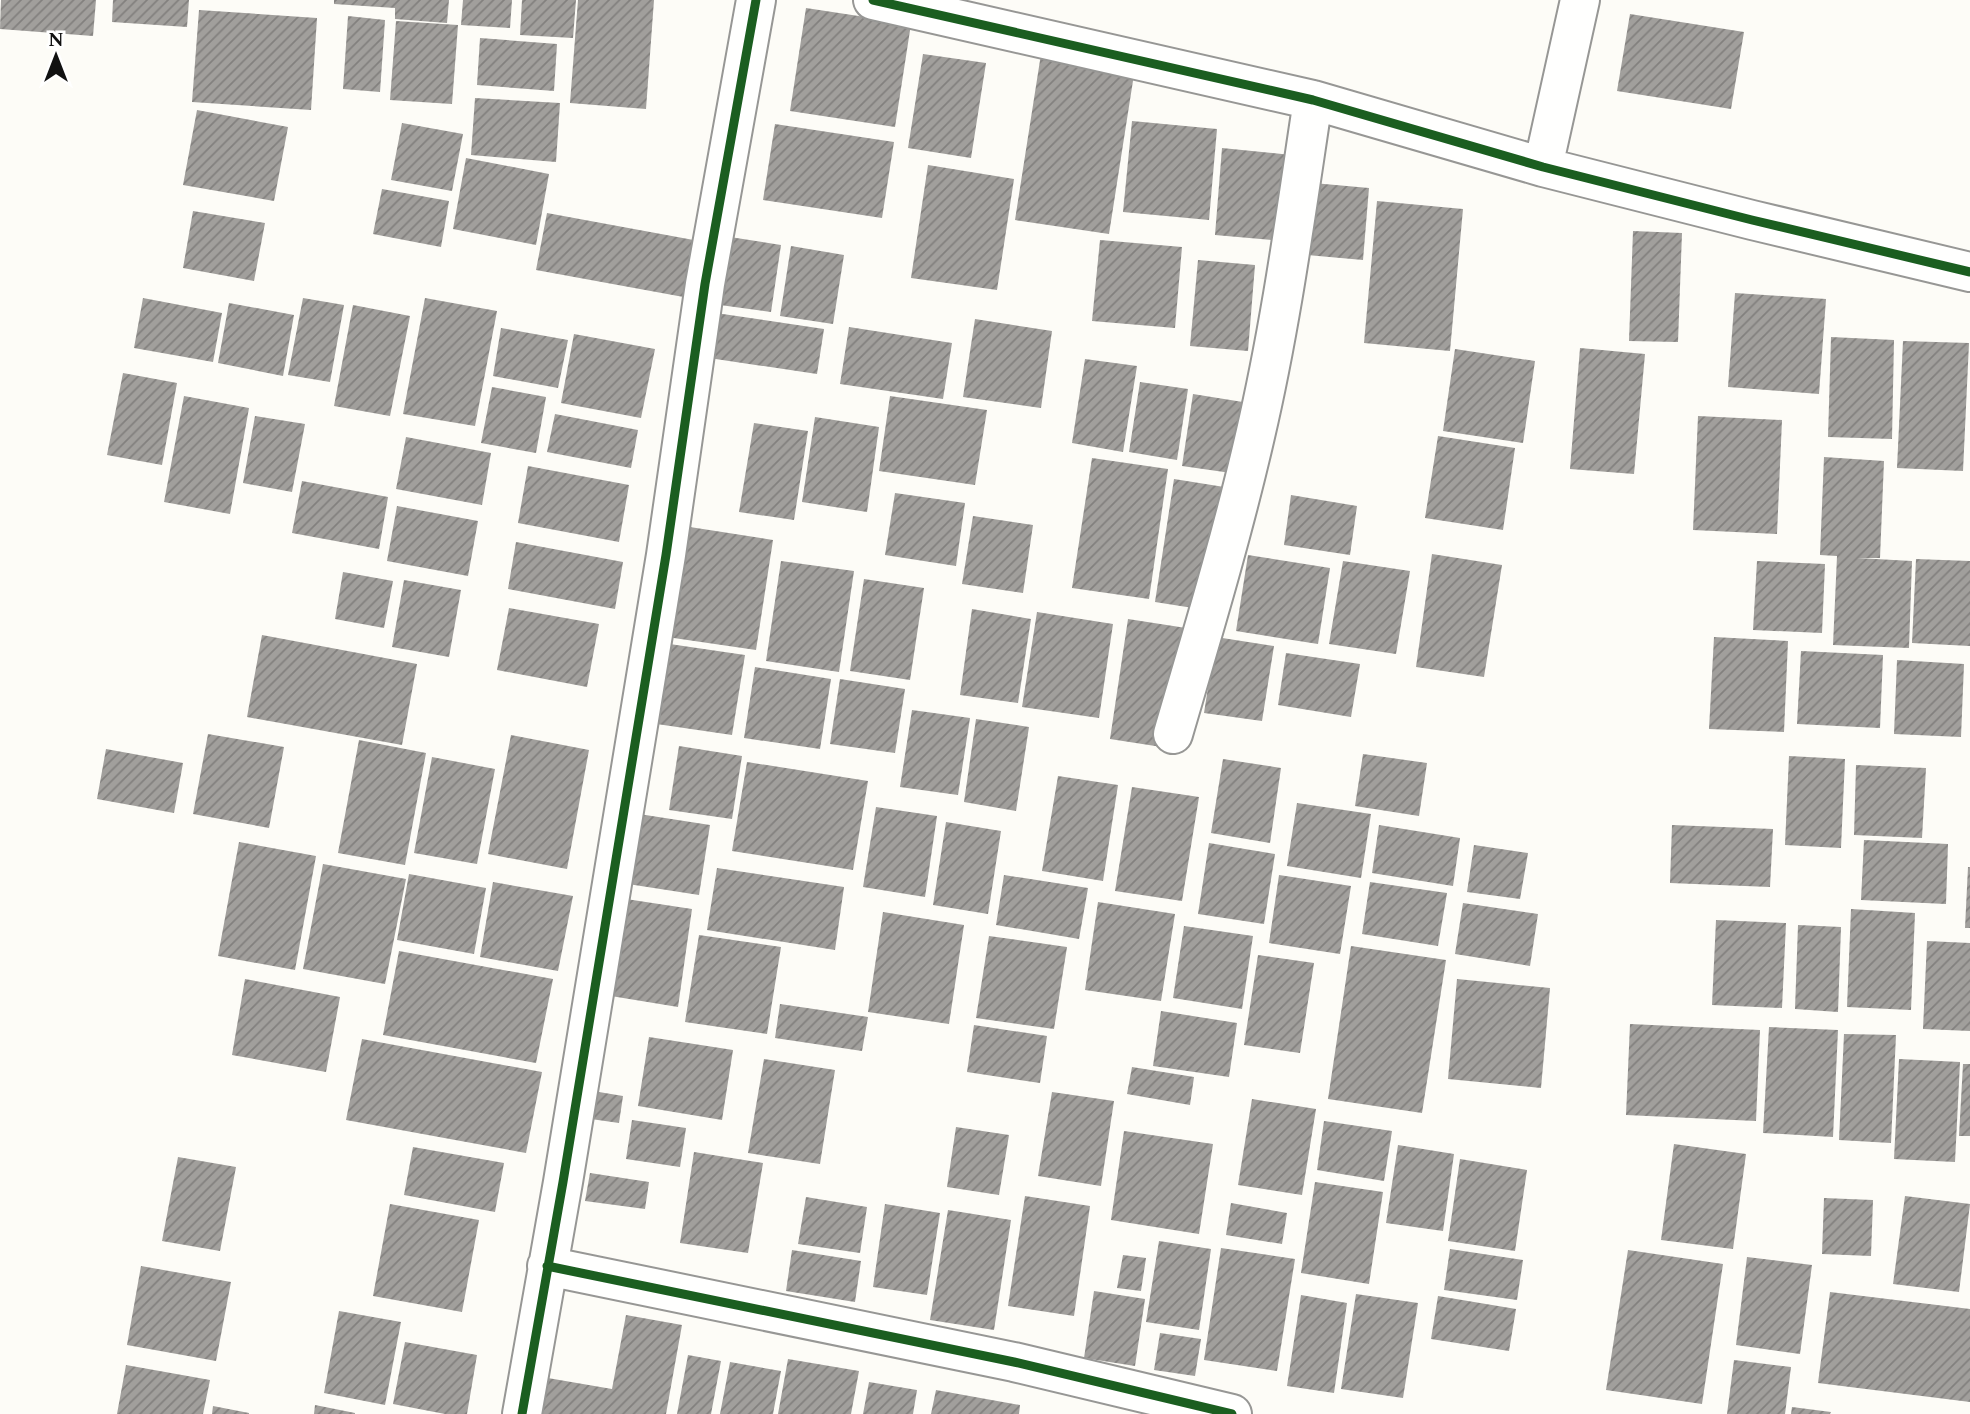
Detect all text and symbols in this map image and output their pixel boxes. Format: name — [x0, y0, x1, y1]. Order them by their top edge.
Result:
north arrow — [21, 21, 91, 91]
text: N — [48, 26, 64, 55]

